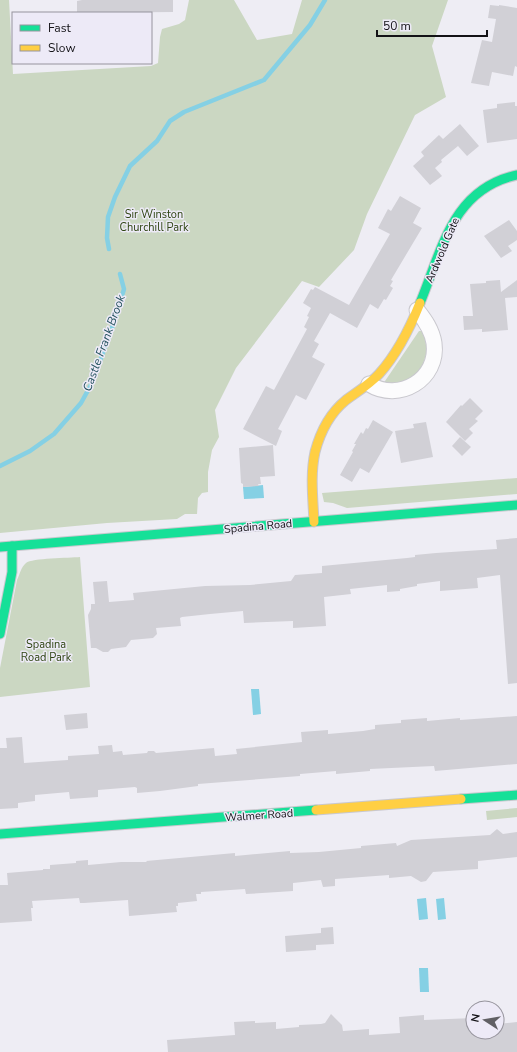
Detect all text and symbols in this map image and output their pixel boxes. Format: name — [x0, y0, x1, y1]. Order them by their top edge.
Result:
legend — [12, 12, 152, 64]
scale bar — [377, 12, 487, 38]
text: 50 m — [383, 18, 411, 34]
text: Fast — [48, 20, 71, 36]
text: Slow — [48, 40, 76, 56]
park label: Sir Winston Churchill Park — [120, 207, 189, 235]
street label: Ardwold Gate — [422, 215, 463, 285]
water label: Castle Frank Brook — [79, 292, 129, 394]
street label: Spadina Road — [223, 516, 293, 537]
park label: Spadina Road Park — [21, 637, 72, 665]
street label: Walmer Road — [224, 806, 294, 825]
north arrow — [465, 1000, 505, 1040]
text: N — [468, 1012, 484, 1024]

